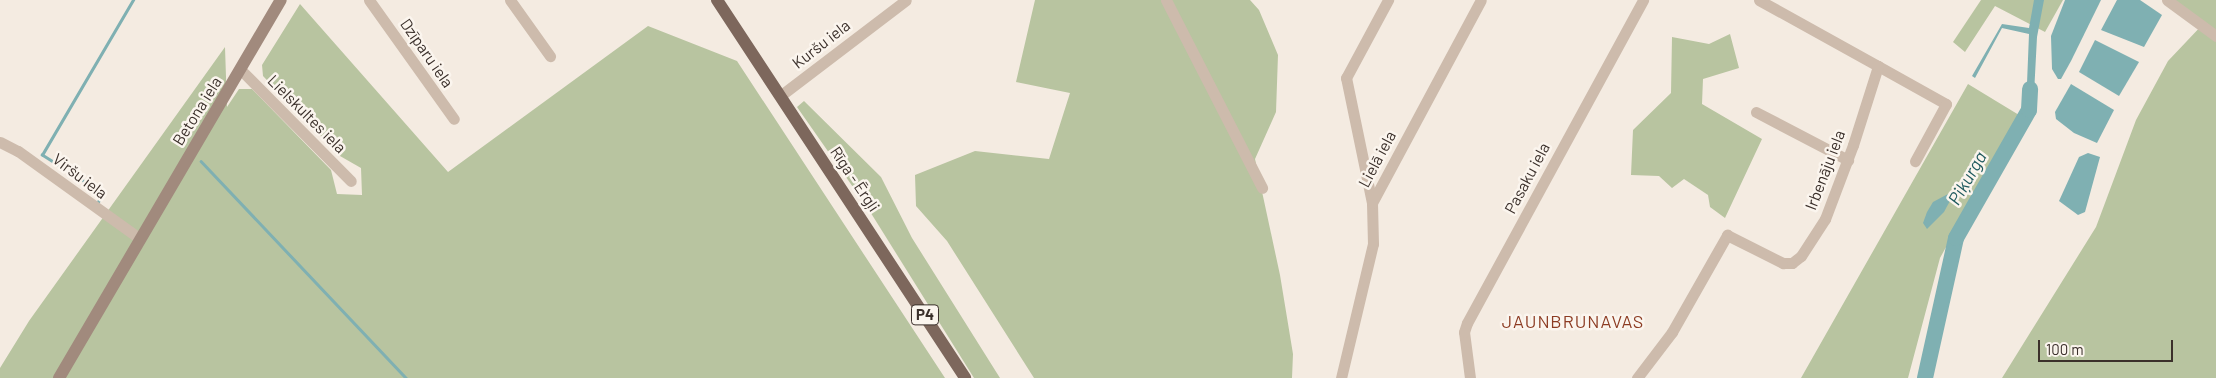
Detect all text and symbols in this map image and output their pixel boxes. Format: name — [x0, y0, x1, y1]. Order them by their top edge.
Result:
street label: Dzīparu iela — [396, 15, 458, 91]
street label: Kuršu iela — [788, 15, 854, 73]
street label: Lielskultes iela — [264, 71, 350, 157]
street label: Betona iela — [168, 73, 226, 149]
street label: Lielā iela — [1354, 127, 1400, 191]
street label: Irbenāju iela — [1801, 127, 1849, 213]
street label: Pasaku iela — [1500, 139, 1554, 217]
street label: Rīga - Ērgļi — [826, 143, 884, 215]
water label: Piķurga — [1943, 148, 1991, 208]
street label: Viršu iela — [49, 149, 111, 203]
road number: P4 — [910, 302, 940, 328]
district label: JAUNBRUNAVAS — [1500, 310, 1646, 332]
scale bar — [2041, 330, 2176, 362]
text: 100 m — [2046, 340, 2084, 358]

